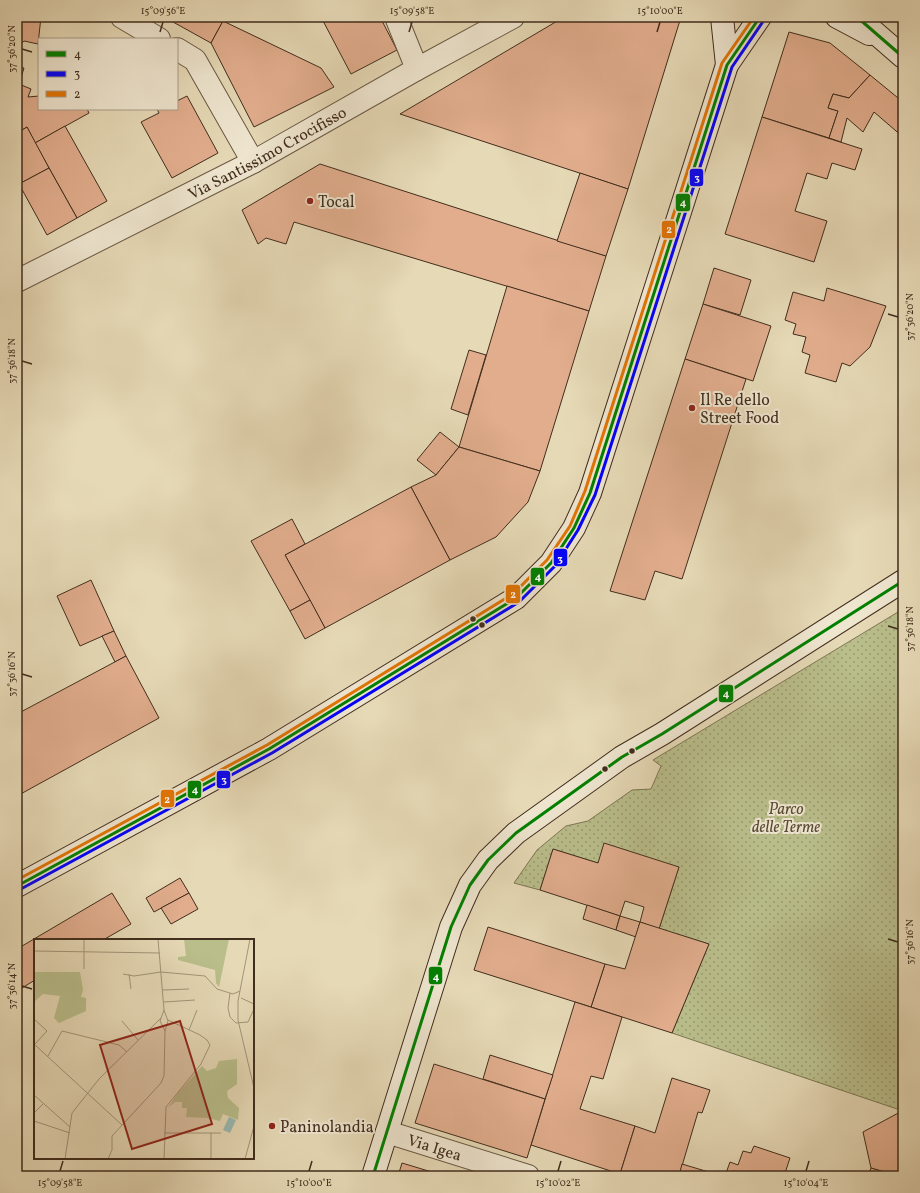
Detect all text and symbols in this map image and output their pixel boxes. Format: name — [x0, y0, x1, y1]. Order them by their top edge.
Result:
text: 15°09'56"E — [141, 4, 185, 18]
text: 15°09'58"E — [390, 4, 434, 18]
text: 15°10'00"E — [637, 4, 683, 18]
text: 37°36'20"N — [5, 25, 19, 73]
legend — [38, 38, 178, 110]
text: 4 — [74, 47, 81, 63]
text: 3 — [74, 67, 80, 83]
text: 2 — [74, 87, 80, 103]
street label: Via Santissimo Crocifisso — [185, 102, 351, 206]
line badge: 3 — [689, 168, 704, 187]
text: 3 — [694, 171, 700, 186]
place label: Tocal — [318, 192, 355, 214]
line badge: 4 — [675, 193, 691, 212]
marker: Tocal — [305, 196, 315, 206]
text: 4 — [680, 196, 687, 211]
line badge: 2 — [661, 220, 676, 239]
text: 2 — [666, 223, 672, 238]
text: 37°36'20"N — [903, 293, 917, 341]
text: 37°36'18"N — [5, 338, 19, 384]
place label: Il Re dello Street Food — [700, 390, 779, 430]
marker: Il Re dello Street Food — [687, 403, 697, 413]
line badge: 3 — [553, 548, 568, 567]
text: 3 — [557, 552, 563, 567]
line badge: 4 — [530, 567, 545, 586]
text: 4 — [535, 570, 542, 585]
line badge: 2 — [505, 584, 521, 604]
text: 2 — [510, 588, 516, 603]
text: 37°36'18"N — [903, 606, 917, 652]
unlabelled marker — [468, 614, 478, 624]
unlabelled marker — [477, 620, 487, 630]
text: 37°36'16"N — [5, 651, 19, 697]
line badge: 4 — [718, 684, 734, 703]
text: 4 — [723, 687, 730, 702]
unlabelled marker — [627, 746, 637, 756]
unlabelled marker — [600, 764, 610, 774]
line badge: 3 — [216, 770, 231, 789]
text: 3 — [221, 773, 227, 788]
line badge: 4 — [187, 780, 202, 799]
text: 4 — [192, 783, 199, 798]
line badge: 2 — [160, 789, 175, 808]
text: 2 — [164, 793, 170, 808]
park label: Parco delle Terme — [752, 799, 820, 839]
text: 37°36'16"N — [903, 919, 917, 965]
inset map — [34, 939, 254, 1159]
text: 37°36'14"N — [5, 962, 19, 1009]
line badge: 4 — [428, 966, 443, 985]
text: 4 — [433, 970, 440, 985]
place label: Paninolandia — [280, 1117, 374, 1139]
marker: Paninolandia — [267, 1121, 277, 1131]
street label: Via Igea — [404, 1130, 464, 1168]
text: 15°09'58"E — [38, 1176, 82, 1190]
text: 15°10'00"E — [286, 1176, 332, 1190]
text: 15°10'02"E — [536, 1176, 580, 1190]
text: 15°10'04"E — [784, 1176, 828, 1190]

